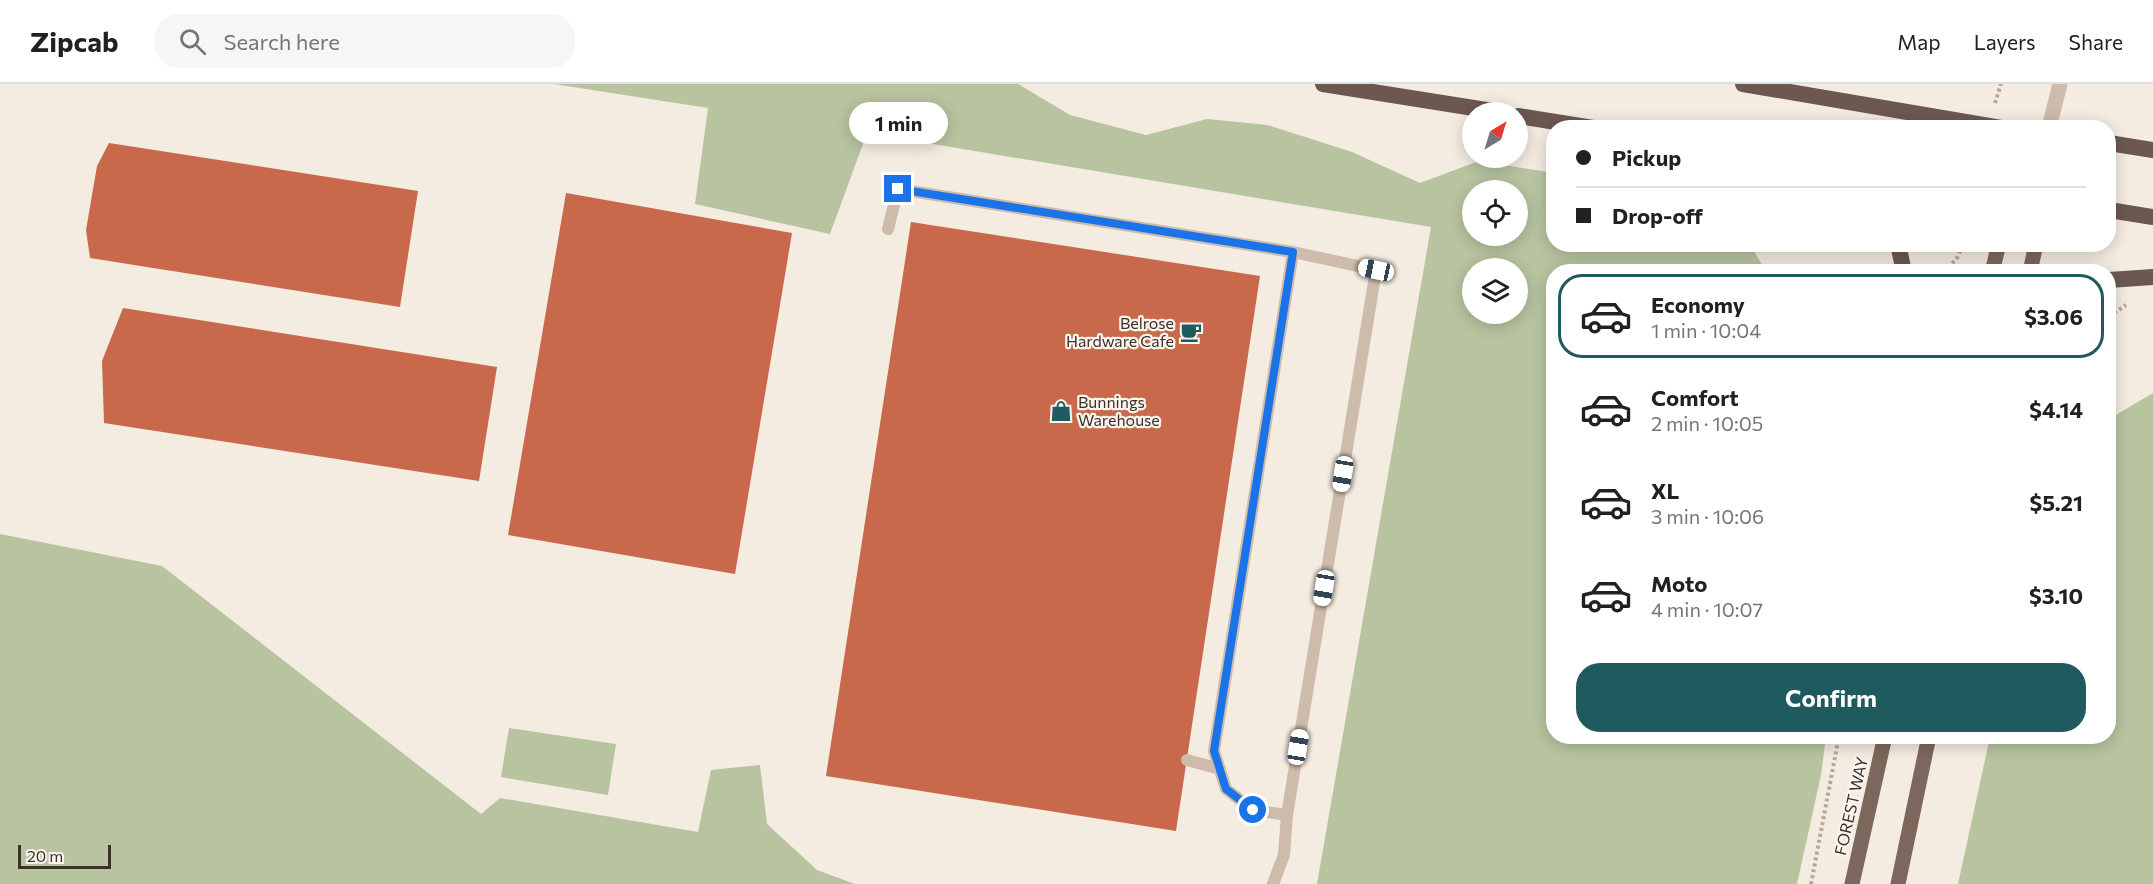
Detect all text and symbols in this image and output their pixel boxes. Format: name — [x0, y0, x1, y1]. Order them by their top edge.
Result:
search box — [155, 14, 575, 68]
text: Zipcab — [30, 24, 119, 58]
icon: search — [176, 25, 209, 58]
text: Search here — [224, 28, 340, 55]
text: Map — [1897, 29, 1941, 54]
text: Layers — [1974, 29, 2036, 54]
text: Share — [2069, 29, 2123, 54]
callout: 1 min — [848, 102, 948, 144]
north arrow — [1462, 102, 1528, 168]
map controls — [1462, 102, 1528, 324]
text: 1 min — [875, 111, 922, 135]
text: Pickup — [1612, 144, 1681, 171]
route end — [884, 175, 911, 202]
button: locate — [1462, 180, 1528, 246]
text: Drop-off — [1612, 202, 1703, 229]
car — [1357, 257, 1395, 283]
button: layers — [1462, 258, 1528, 324]
icon: car — [1579, 289, 1633, 343]
text: Economy — [1651, 291, 1745, 318]
text: $3.06 — [2024, 303, 2083, 330]
place label: Belrose Hardware Cafe — [1066, 313, 1174, 350]
text: 1 min · 10:04 — [1651, 318, 1761, 342]
cafe icon: Belrose Hardware Cafe — [1179, 320, 1203, 344]
icon: car — [1579, 382, 1633, 436]
text: Comfort — [1651, 384, 1739, 411]
place label: Bunnings Warehouse — [1078, 392, 1160, 429]
text: $4.14 — [2029, 396, 2083, 423]
shop icon: Bunnings Warehouse — [1049, 399, 1073, 423]
text: 2 min · 10:05 — [1651, 411, 1763, 435]
car — [1331, 455, 1355, 493]
icon: car — [1579, 475, 1633, 529]
text: XL — [1651, 477, 1679, 504]
text: $5.21 — [2030, 489, 2083, 516]
text: 3 min · 10:06 — [1651, 504, 1764, 528]
icon: car — [1579, 568, 1633, 622]
car — [1312, 569, 1336, 607]
text: Moto — [1651, 570, 1707, 597]
text: $3.10 — [2029, 582, 2083, 609]
text: 4 min · 10:07 — [1651, 597, 1763, 621]
button: Confirm — [1576, 663, 2086, 732]
car — [1286, 728, 1310, 766]
street label: FOREST WAY — [1830, 754, 1871, 857]
route start — [1239, 796, 1266, 823]
scale bar — [18, 842, 111, 870]
text: 20 m — [27, 846, 63, 865]

